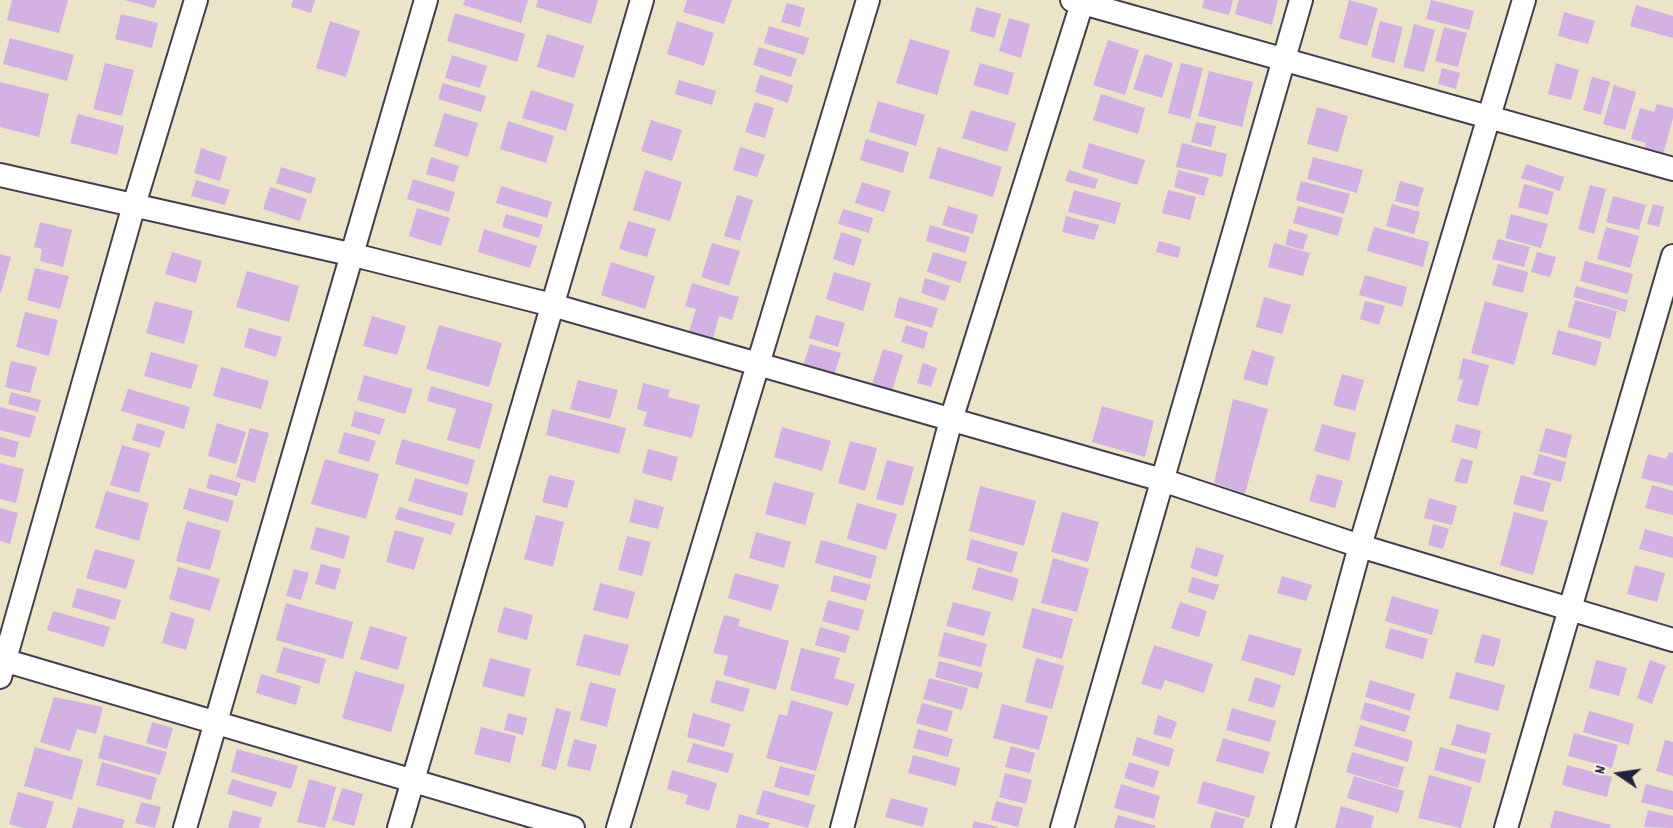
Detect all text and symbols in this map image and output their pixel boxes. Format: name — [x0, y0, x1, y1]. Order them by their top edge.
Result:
north arrow — [1589, 744, 1649, 804]
text: N — [1589, 763, 1613, 776]

